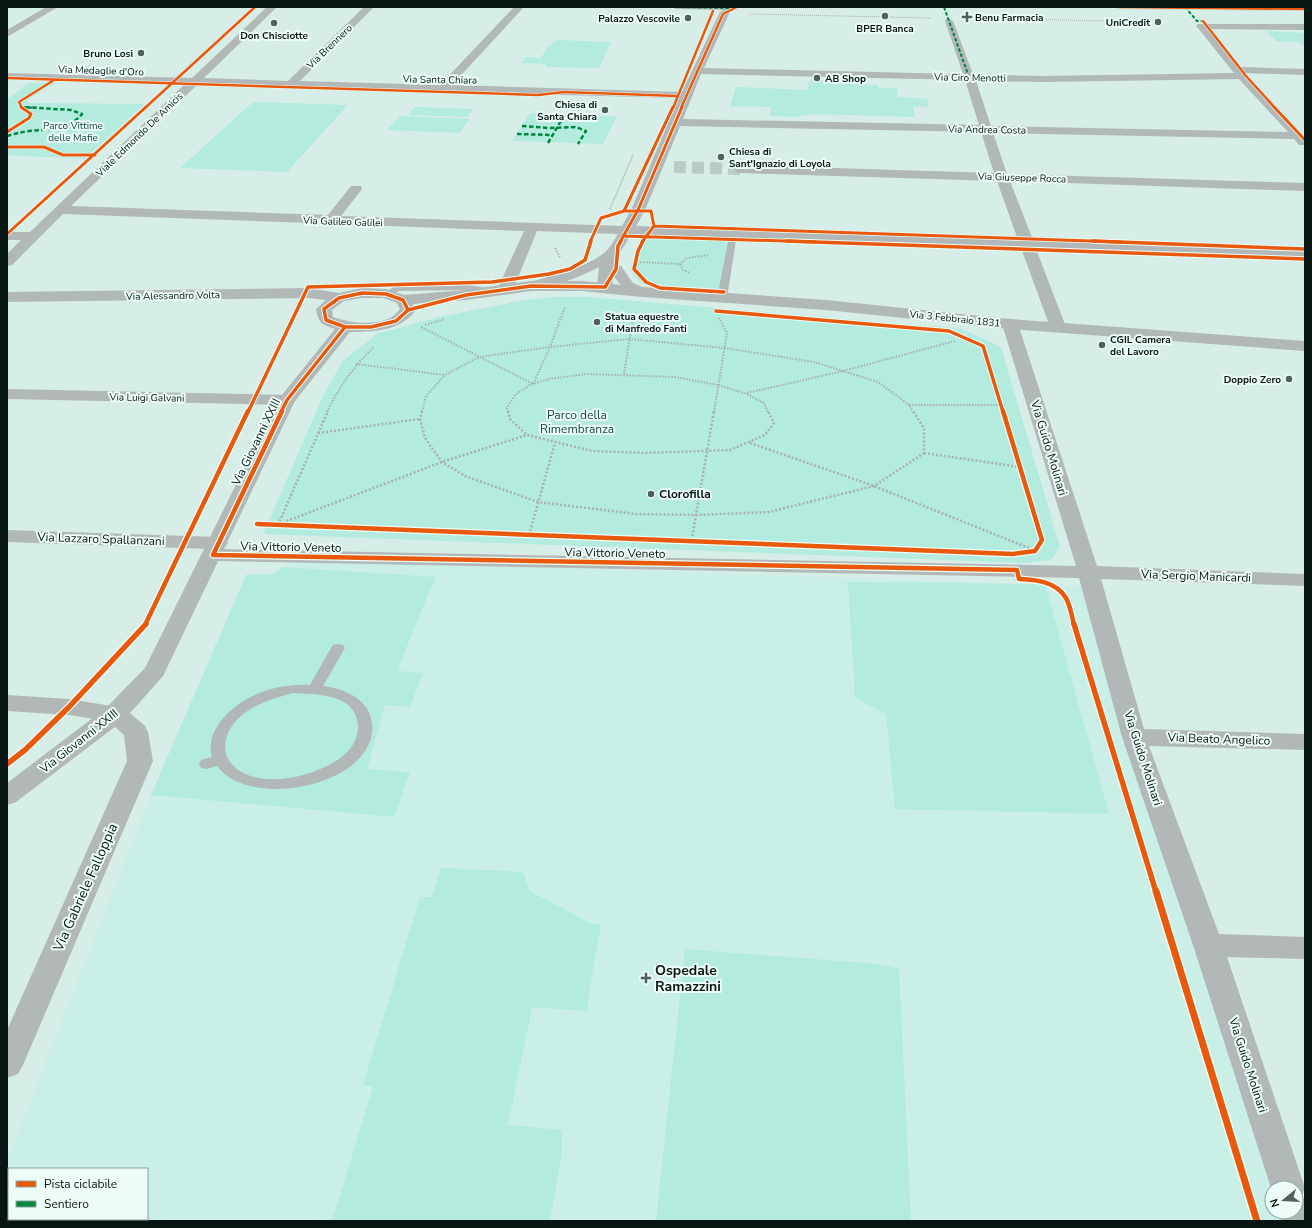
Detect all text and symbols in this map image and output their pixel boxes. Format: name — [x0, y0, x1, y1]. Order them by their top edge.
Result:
marker: BPER Banca — [880, 11, 890, 21]
place label: Benu Farmacia — [975, 11, 1043, 25]
place label: Palazzo Vescovile — [598, 12, 681, 26]
marker: Benu Farmacia — [962, 12, 972, 22]
marker: Palazzo Vescovile — [683, 13, 693, 23]
place label: UniCredit — [1106, 16, 1150, 30]
marker: UniCredit — [1153, 17, 1163, 27]
marker: Don Chisciotte — [269, 18, 279, 28]
street label: Via Brennero — [303, 21, 356, 73]
place label: BPER Banca — [856, 22, 914, 36]
place label: Don Chisciotte — [240, 29, 308, 43]
place label: Bruno Losi — [83, 47, 133, 61]
marker: Bruno Losi — [136, 48, 146, 58]
street label: Via Medaglie d'Oro — [57, 62, 145, 80]
street label: Via Ciro Menotti — [933, 70, 1006, 86]
street label: Via Santa Chiara — [402, 72, 477, 88]
place label: AB Shop — [825, 72, 866, 86]
marker: AB Shop — [812, 73, 822, 83]
street label: Viale Edmondo De Amicis — [92, 89, 186, 181]
place label: Chiesa di Santa Chiara — [537, 98, 597, 124]
marker: Chiesa di Santa Chiara — [600, 105, 610, 115]
park label: Parco Vittime delle Mafie — [43, 119, 103, 145]
street label: Via Andrea Costa — [947, 122, 1026, 138]
place label: Chiesa di Sant'Ignazio di Loyola — [729, 145, 831, 171]
marker: Chiesa di Sant'Ignazio di Loyola — [716, 152, 726, 162]
street label: Via Giuseppe Rocca — [976, 169, 1066, 187]
street label: Via Galileo Galilei — [302, 214, 383, 230]
street label: Via Alessandro Volta — [125, 288, 220, 304]
street label: Via 3 Febbraio 1831 — [908, 307, 1001, 331]
place label: Statua equestre di Manfredo Fanti — [605, 310, 687, 336]
marker: Statua equestre di Manfredo Fanti — [592, 317, 602, 327]
place label: CGIL Camera del Lavoro — [1110, 333, 1171, 359]
marker: CGIL Camera del Lavoro — [1097, 340, 1107, 350]
place label: Doppio Zero — [1224, 373, 1281, 387]
marker: Doppio Zero — [1284, 374, 1294, 384]
street label: Via Luigi Galvani — [108, 390, 185, 406]
street label: Via Giovanni XXIII — [227, 396, 284, 489]
street label: Via Guido Molinari — [1027, 397, 1071, 498]
park label: Parco della Rimembranza — [540, 407, 614, 437]
place label: Clorofilla — [659, 486, 711, 502]
marker: Clorofilla — [646, 489, 656, 499]
street label: Via Lazzaro Spallanzani — [36, 529, 165, 549]
street label: Via Vittorio Veneto — [239, 538, 342, 556]
street label: Via Vittorio Veneto — [563, 544, 666, 562]
street label: Via Sergio Manicardi — [1140, 566, 1251, 586]
street label: Via Giovanni XXIII — [36, 705, 121, 777]
street label: Via Guido Molinari — [1120, 707, 1166, 808]
street label: Via Beato Angelico — [1166, 729, 1271, 749]
street label: Via Gabriele Falloppia — [48, 820, 122, 955]
place label: Ospedale Ramazzini — [655, 961, 721, 996]
marker: Ospedale Ramazzini — [640, 972, 652, 984]
street label: Via Guido Molinari — [1225, 1014, 1271, 1115]
legend — [8, 1168, 148, 1220]
text: Pista ciclabile — [44, 1176, 117, 1192]
north arrow — [1264, 1180, 1304, 1220]
text: Sentiero — [44, 1196, 89, 1212]
text: N — [1267, 1197, 1283, 1209]

